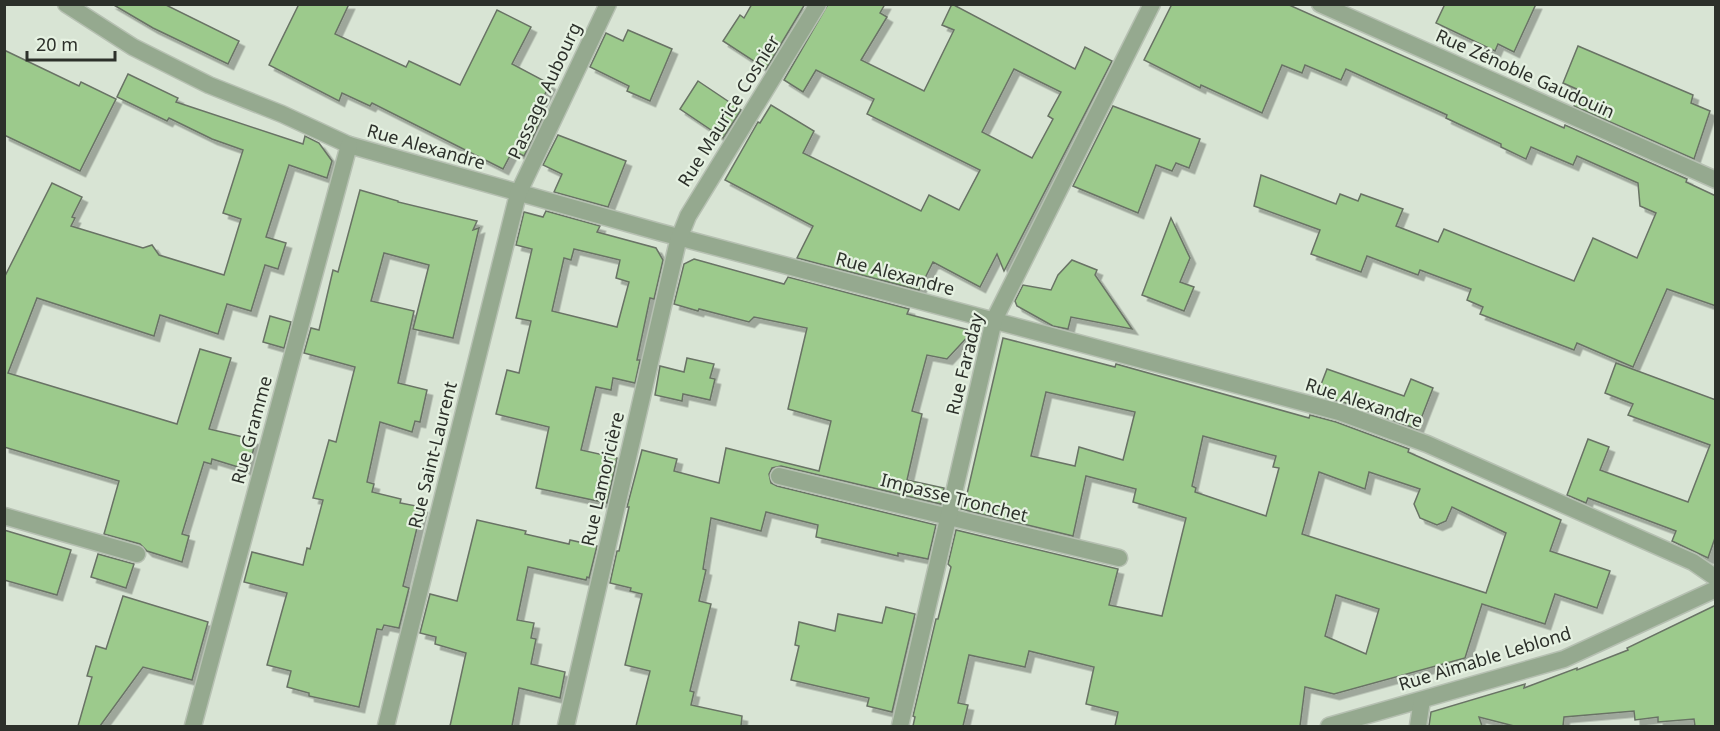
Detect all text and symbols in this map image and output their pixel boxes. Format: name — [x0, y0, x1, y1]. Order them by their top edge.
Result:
street label: Passage Aubourg — [502, 18, 586, 163]
street label: Rue Zénoble Gaudouin — [1432, 23, 1619, 123]
scale bar — [27, 24, 116, 62]
street label: Rue Maurice Cosnier — [672, 30, 785, 191]
text: 20 m — [36, 32, 78, 56]
street label: Rue Alexandre — [364, 118, 488, 174]
street label: Rue Alexandre — [833, 246, 957, 300]
street label: Rue Faraday — [940, 310, 988, 417]
street label: Rue Alexandre — [1303, 372, 1426, 432]
street label: Rue Gramme — [225, 373, 277, 487]
street label: Rue Saint-Laurent — [402, 378, 462, 531]
street label: Rue Lamoricière — [575, 409, 629, 548]
street label: Impasse Tronchet — [878, 467, 1031, 527]
street label: Rue Aimable Leblond — [1396, 620, 1574, 696]

